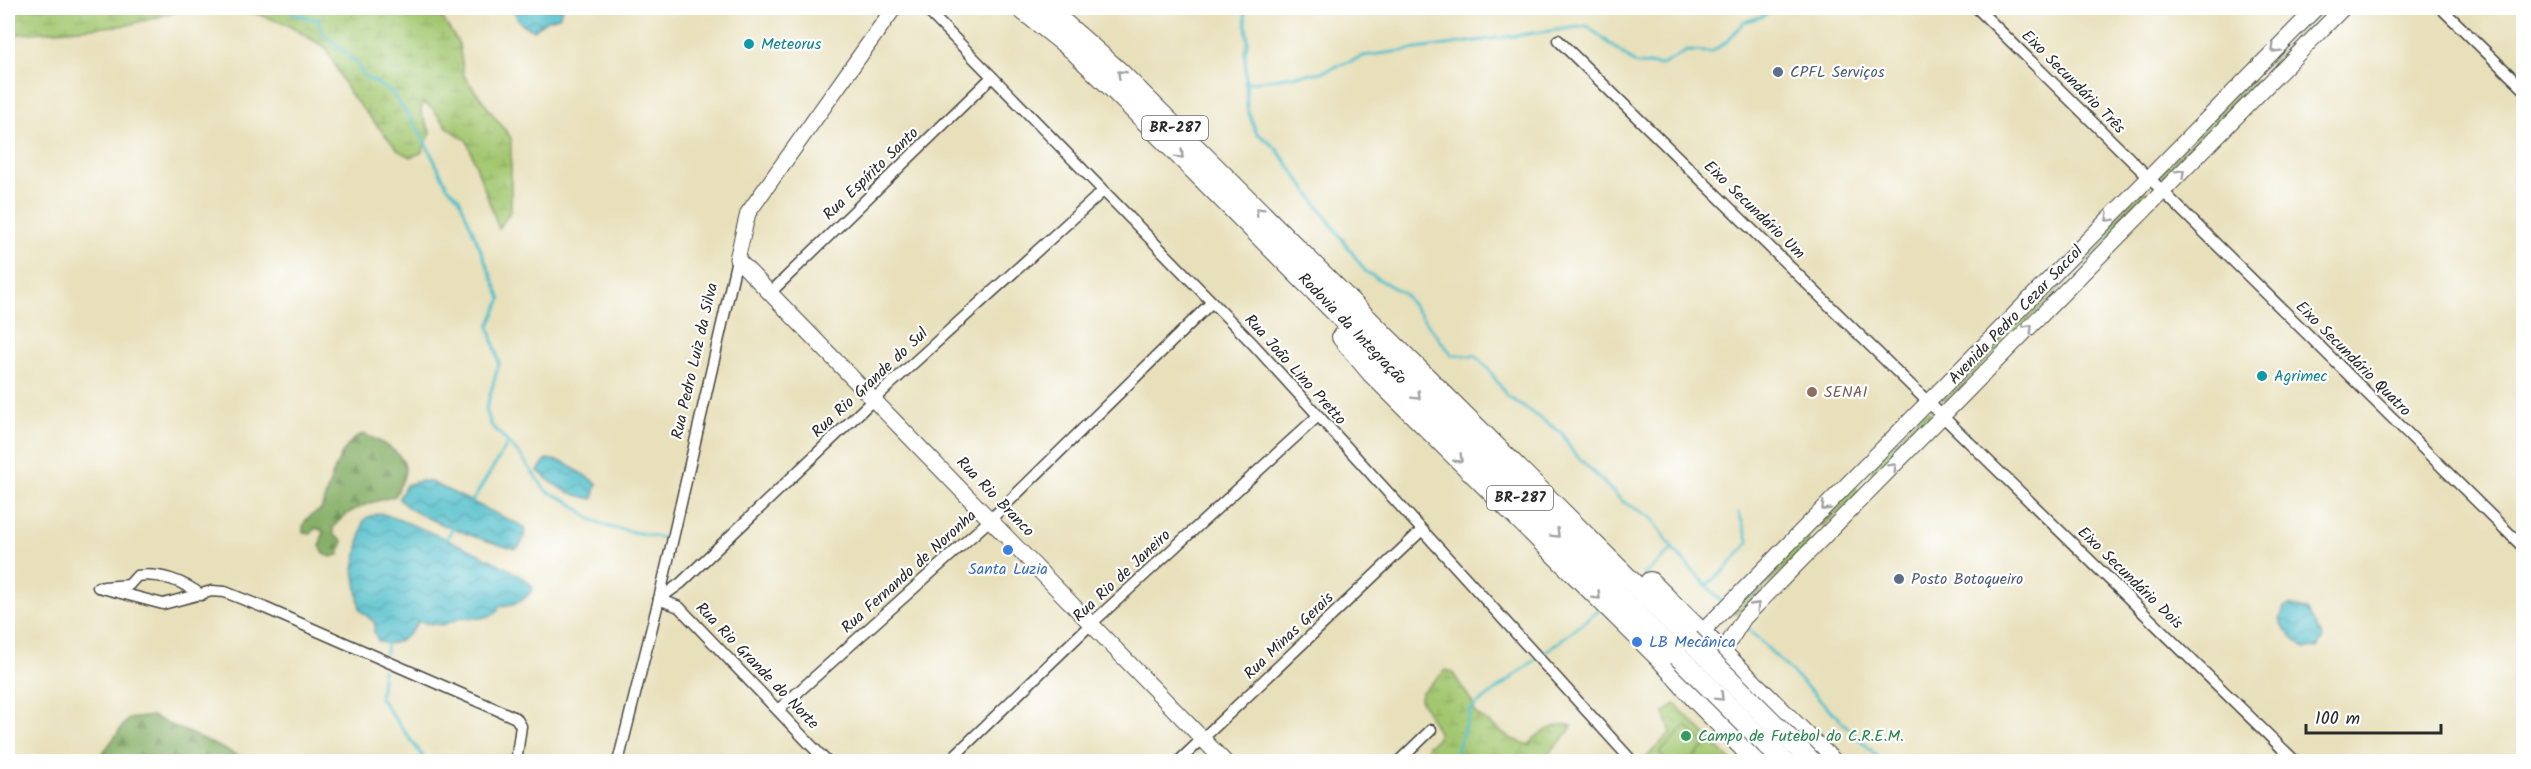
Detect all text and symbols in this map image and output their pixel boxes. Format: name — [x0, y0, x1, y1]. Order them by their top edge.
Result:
street label: Eixo Secundário Três — [2015, 24, 2131, 140]
place label: Meteorus — [761, 32, 821, 57]
marker: Meteorus — [742, 37, 756, 51]
one-way arrow — [2271, 42, 2282, 53]
place label: CPFL Serviços — [1790, 60, 1885, 85]
marker: CPFL Serviços — [1771, 65, 1785, 79]
one-way arrow — [1117, 70, 1128, 81]
road number: BR-287 — [1142, 116, 1208, 140]
street label: Rua Espírito Santo — [817, 121, 925, 227]
one-way arrow — [1172, 148, 1183, 159]
street label: Eixo Secundário Um — [1697, 155, 1811, 265]
one-way arrow — [2173, 170, 2184, 181]
one-way arrow — [1255, 208, 1266, 218]
one-way arrow — [2105, 211, 2116, 222]
street label: Avenida Pedro Cezar Saccol — [1943, 240, 2089, 390]
street label: Rodovia da Integração — [1292, 267, 1412, 391]
street label: Rua Pedro Luiz da Silva — [665, 280, 725, 442]
street label: Eixo Secundário Quatro — [2289, 295, 2417, 423]
street label: Rua João Lino Pretto — [1238, 309, 1352, 431]
street label: Rua Rio Grande do Sul — [806, 322, 934, 444]
one-way arrow — [2022, 324, 2033, 335]
place label: Agrimec — [2274, 364, 2328, 389]
marker: Agrimec — [2255, 369, 2269, 383]
place label: SENAI — [1824, 380, 1867, 405]
marker: SENAI — [1805, 385, 1819, 399]
one-way arrow — [1410, 389, 1421, 400]
street label: Rua Rio Branco — [950, 451, 1040, 543]
one-way arrow — [1451, 451, 1462, 462]
one-way arrow — [1885, 463, 1896, 474]
road number: BR-287 — [1487, 486, 1553, 510]
one-way arrow — [1821, 500, 1832, 511]
street label: Rua Fernando de Noronha — [836, 504, 982, 640]
street label: Eixo Secundário Dois — [2071, 521, 2189, 635]
street label: Rua Rio de Janeiro — [1067, 524, 1177, 628]
one-way arrow — [1548, 526, 1559, 537]
marker: Santa Luzia — [1001, 543, 1015, 557]
place label: Santa Luzia — [968, 557, 1048, 582]
place label: Posto Botoqueiro — [1911, 567, 2023, 592]
marker: Posto Botoqueiro — [1892, 572, 1906, 586]
street label: Rua Minas Gerais — [1238, 586, 1340, 686]
one-way arrow — [1590, 588, 1601, 599]
street label: Rua Rio Grande do Norte — [689, 597, 825, 735]
one-way arrow — [1749, 602, 1760, 612]
place label: LB Mecânica — [1649, 630, 1736, 655]
marker: LB Mecânica — [1630, 635, 1644, 649]
one-way arrow — [1712, 690, 1723, 701]
scale bar — [2306, 697, 2441, 735]
text: 100 m — [2315, 705, 2360, 734]
place label: Campo de Futebol do C.R.E.M. — [1698, 724, 1904, 749]
marker: Campo de Futebol do C.R.E.M. — [1679, 729, 1693, 743]

